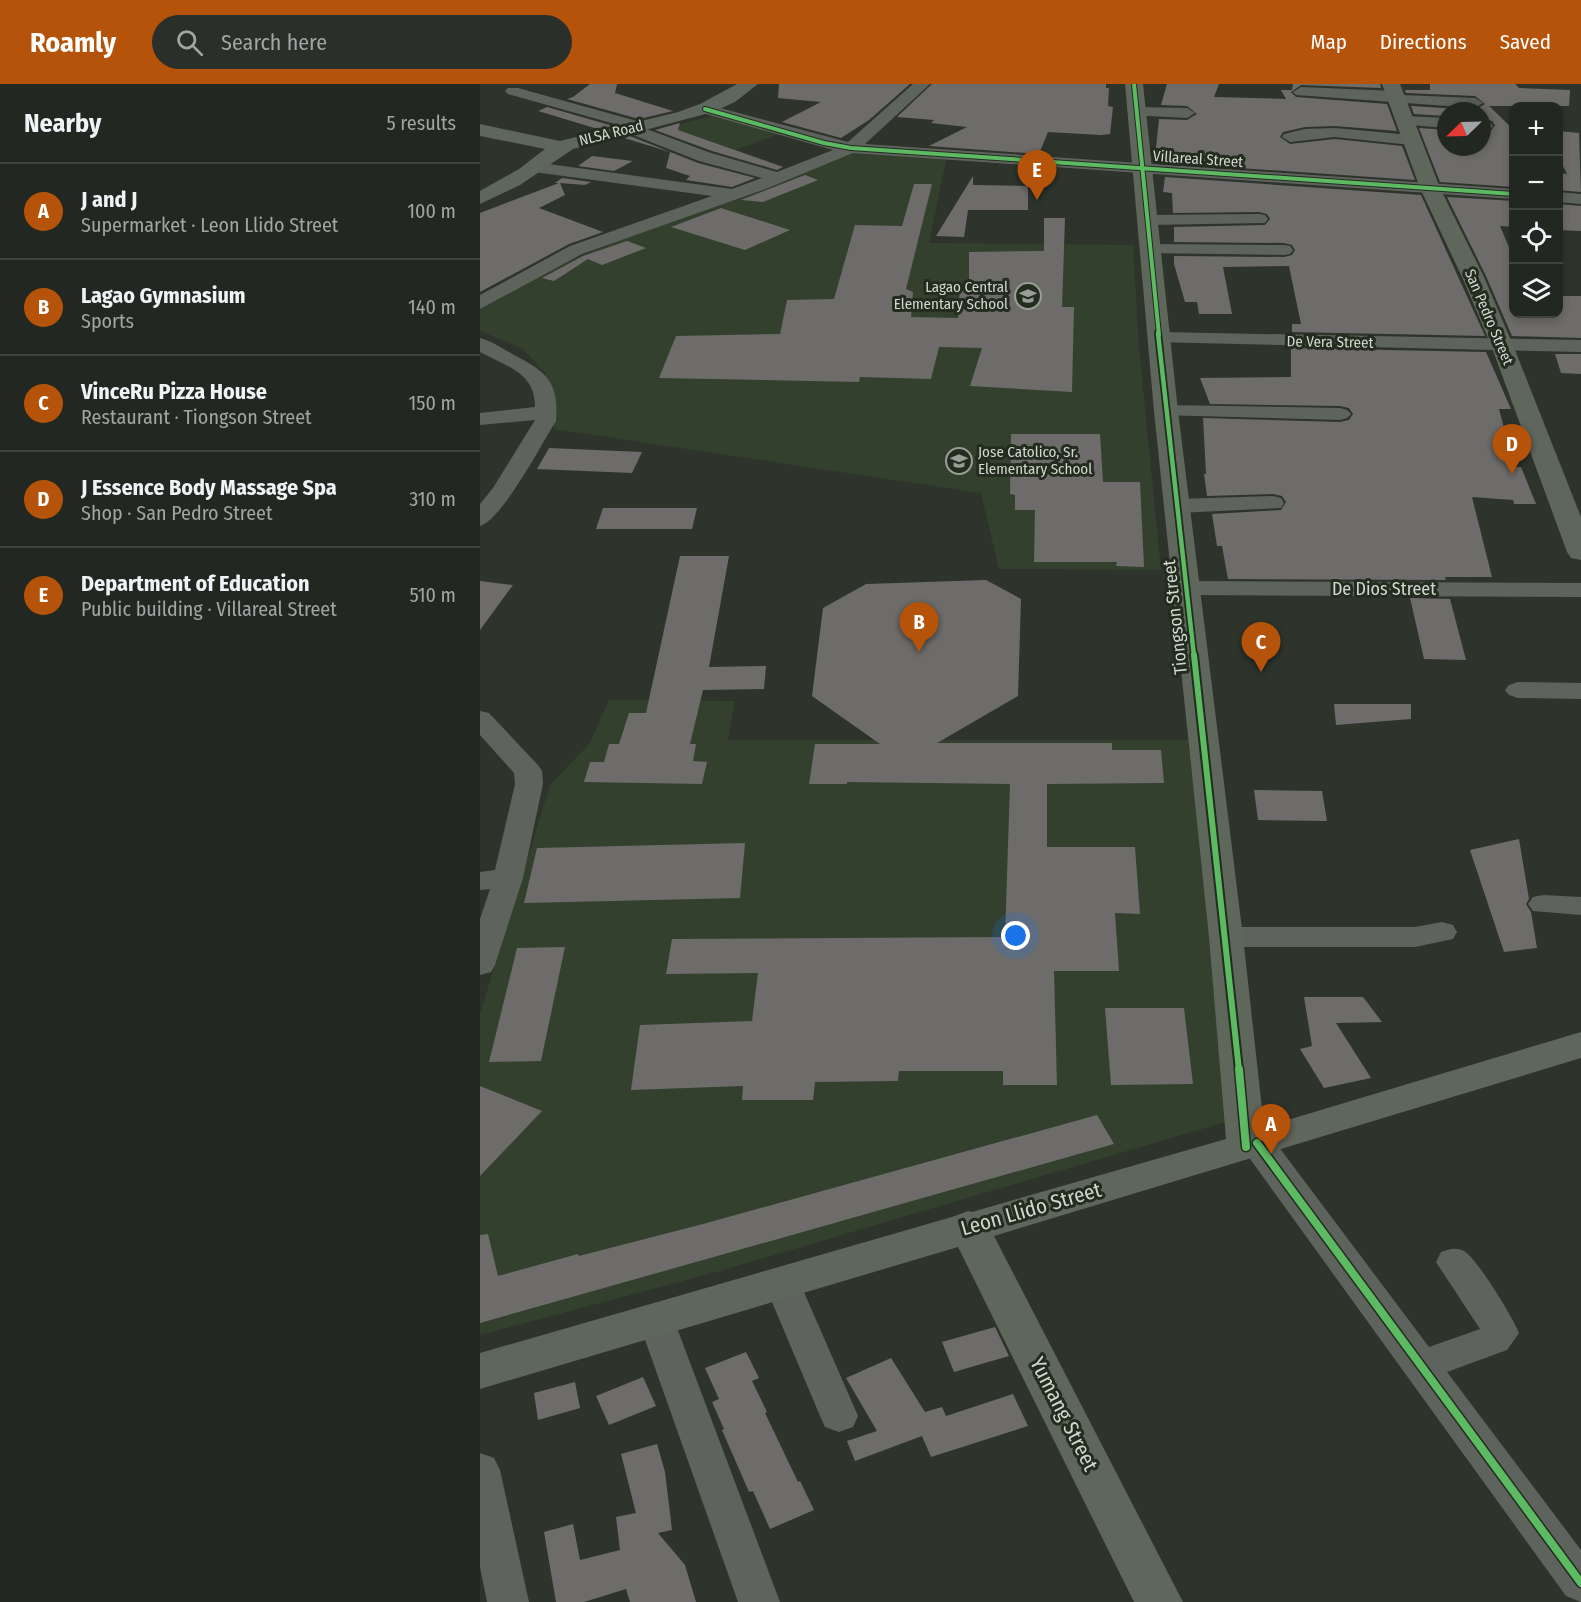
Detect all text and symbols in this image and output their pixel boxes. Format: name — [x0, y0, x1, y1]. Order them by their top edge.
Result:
search box — [152, 15, 572, 69]
text: Roamly — [30, 26, 116, 59]
icon: search — [173, 26, 206, 59]
text: Search here — [221, 29, 327, 56]
text: Map — [1310, 29, 1347, 55]
text: Directions — [1380, 29, 1467, 55]
text: Saved — [1500, 29, 1551, 55]
north arrow — [1437, 102, 1491, 156]
map controls — [1509, 102, 1563, 318]
button: + — [1509, 102, 1563, 156]
text: Nearby — [24, 108, 101, 139]
text: 5 results — [386, 111, 456, 135]
street label: NLSA Road — [577, 116, 645, 150]
street label: Villareal Street — [1152, 147, 1244, 171]
pin: E — [1018, 150, 1056, 200]
button: − — [1509, 156, 1563, 210]
text: J and J — [81, 186, 137, 213]
text: A — [38, 199, 49, 223]
text: 100 m — [407, 199, 456, 223]
button: locate — [1509, 210, 1563, 264]
text: Supermarket · Leon Llido Street — [81, 213, 338, 237]
button: layers — [1509, 264, 1563, 318]
street label: San Pedro Street — [1461, 266, 1517, 368]
place label: Lagao Central Elementary School — [894, 278, 1008, 313]
school or university icon: Lagao Central Elementary School — [1013, 281, 1043, 311]
text: Lagao Gymnasium — [81, 282, 246, 309]
text: B — [38, 295, 49, 319]
text: 140 m — [408, 295, 456, 319]
text: Sports — [81, 309, 134, 333]
street label: De Vera Street — [1286, 332, 1374, 352]
text: VinceRu Pizza House — [81, 378, 267, 405]
text: C — [38, 391, 49, 415]
text: 150 m — [409, 391, 456, 415]
text: Restaurant · Tiongson Street — [81, 405, 312, 429]
pin: D — [1492, 424, 1532, 474]
place label: Jose Catolico, Sr. Elementary School — [978, 443, 1092, 478]
school or university icon: Jose Catolico, Sr. Elementary School — [944, 446, 974, 476]
text: J Essence Body Massage Spa — [81, 474, 337, 501]
text: D — [38, 487, 49, 511]
text: 310 m — [409, 487, 456, 511]
text: Shop · San Pedro Street — [81, 501, 273, 525]
street label: Tiongson Street — [1158, 558, 1192, 675]
text: Department of Education — [81, 570, 310, 597]
street label: De Dios Street — [1332, 578, 1436, 600]
text: E — [39, 583, 48, 607]
text: 510 m — [410, 583, 456, 607]
text: Public building · Villareal Street — [81, 597, 337, 621]
pin: B — [900, 602, 938, 652]
pin: C — [1242, 622, 1280, 672]
your location — [1001, 921, 1030, 950]
pin: A — [1252, 1104, 1290, 1154]
street label: Leon Llido Street — [958, 1176, 1104, 1241]
street label: Yumang Street — [1024, 1353, 1104, 1475]

